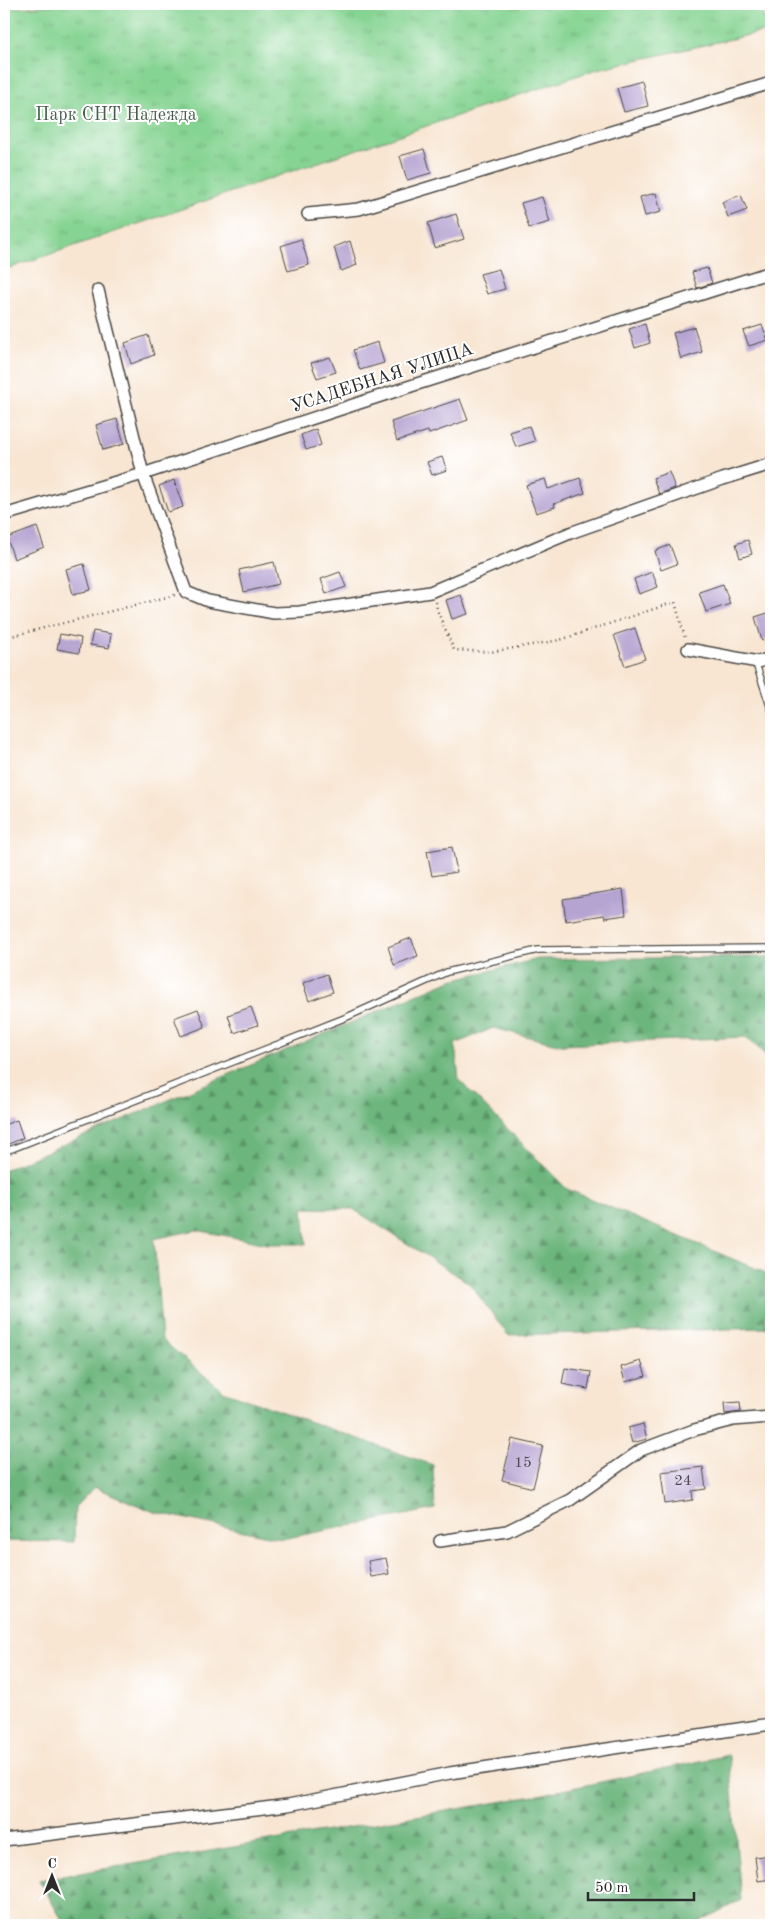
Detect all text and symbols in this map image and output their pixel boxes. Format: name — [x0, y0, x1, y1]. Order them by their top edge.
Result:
park label: Парк СНТ Надежда — [35, 106, 197, 124]
street label: УСАДЕБНАЯ УЛИЦА — [289, 340, 476, 416]
house number: 15 — [514, 1456, 532, 1471]
house number: 24 — [674, 1474, 692, 1489]
north arrow — [28, 1852, 78, 1902]
text: С — [47, 1857, 57, 1871]
scale bar — [588, 1869, 694, 1901]
text: 50 m — [595, 1881, 629, 1896]

